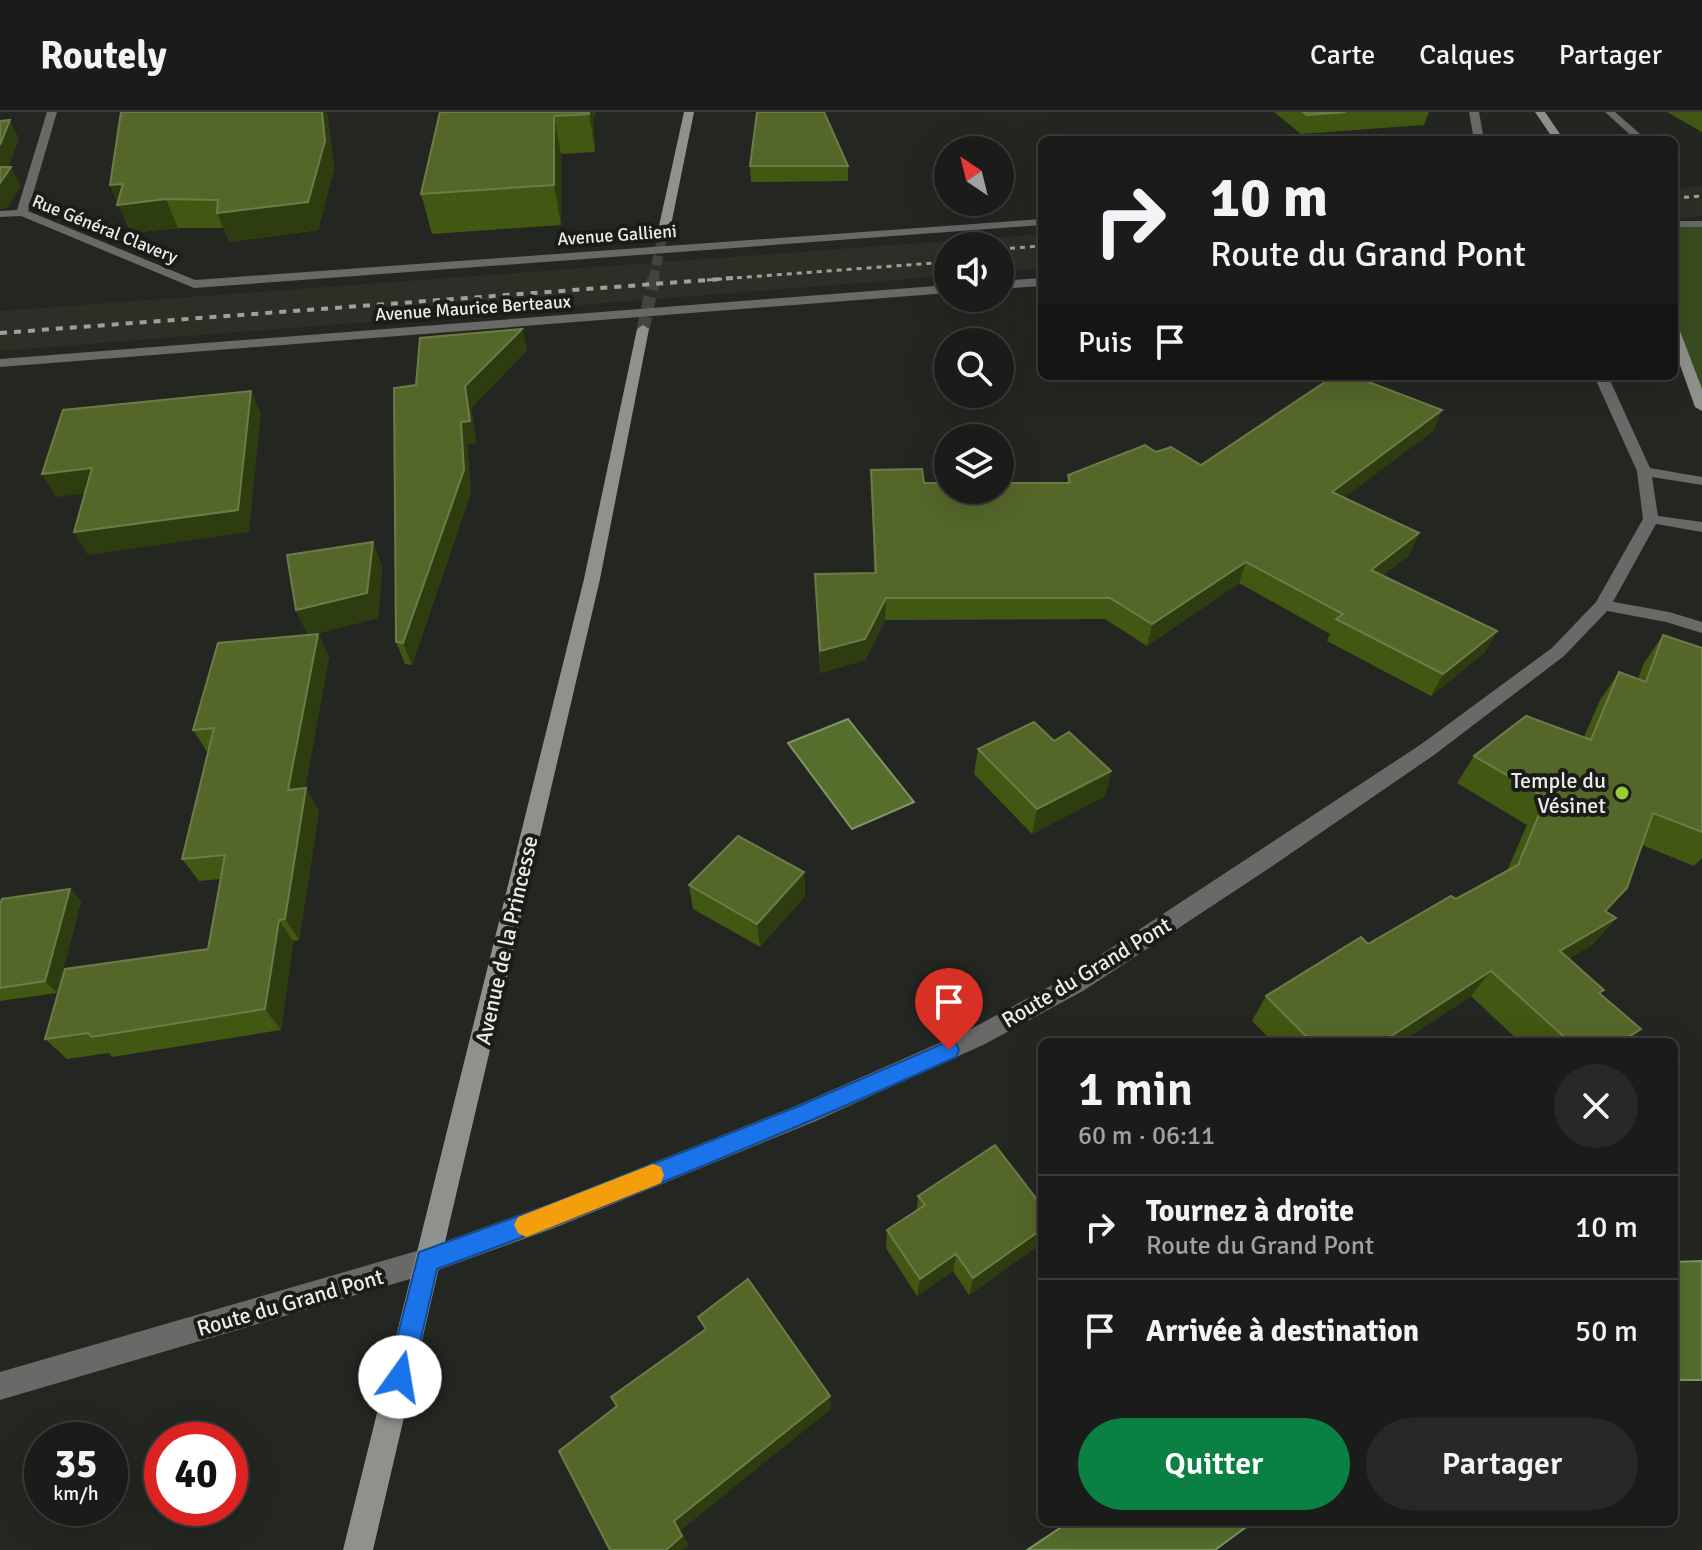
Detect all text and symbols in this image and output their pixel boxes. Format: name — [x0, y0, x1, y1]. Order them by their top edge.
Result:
text: Routely — [40, 32, 167, 79]
text: Carte — [1310, 38, 1375, 72]
text: Calques — [1419, 38, 1515, 72]
text: Partager — [1559, 38, 1662, 72]
north arrow — [934, 136, 1014, 216]
map controls — [934, 136, 1014, 504]
text: 10 m — [1210, 163, 1328, 232]
icon: right — [1078, 168, 1182, 272]
street label: Rue Général Clavery — [29, 190, 181, 268]
street label: Avenue Gallieni — [556, 220, 678, 250]
button: sound — [934, 232, 1014, 312]
text: Route du Grand Pont — [1210, 232, 1526, 277]
street label: Avenue Maurice Berteaux — [374, 290, 572, 326]
icon: arrive — [1148, 320, 1192, 364]
text: Puis — [1078, 324, 1132, 361]
button: search — [934, 328, 1014, 408]
button: layers — [934, 424, 1014, 504]
place label: Temple du Vésinet — [1511, 767, 1606, 819]
marker: Temple du Vésinet — [1613, 784, 1631, 802]
street label: Avenue de la Princesse — [469, 833, 544, 1047]
street label: Route du Grand Pont — [997, 911, 1176, 1034]
pin — [915, 968, 983, 1050]
icon: arrive — [927, 980, 971, 1024]
text: 1 min — [1078, 1060, 1193, 1119]
button: close — [1554, 1064, 1638, 1148]
text: 60 m · 06:11 — [1078, 1120, 1215, 1152]
text: Tournez à droite — [1146, 1193, 1354, 1230]
icon: right — [1078, 1205, 1122, 1249]
text: 10 m — [1575, 1209, 1638, 1246]
text: Route du Grand Pont — [1146, 1230, 1374, 1262]
street label: Route du Grand Pont — [194, 1263, 387, 1342]
icon: arrive — [1078, 1309, 1122, 1353]
text: Arrivée à destination — [1146, 1313, 1419, 1350]
text: 50 m — [1575, 1313, 1638, 1350]
position arrow — [358, 1335, 442, 1419]
button: Quitter — [1078, 1418, 1350, 1510]
button: Partager — [1366, 1418, 1638, 1510]
speed limit sign: 40 — [144, 1422, 248, 1526]
text: 35 — [54, 1439, 98, 1489]
text: km/h — [53, 1481, 99, 1506]

